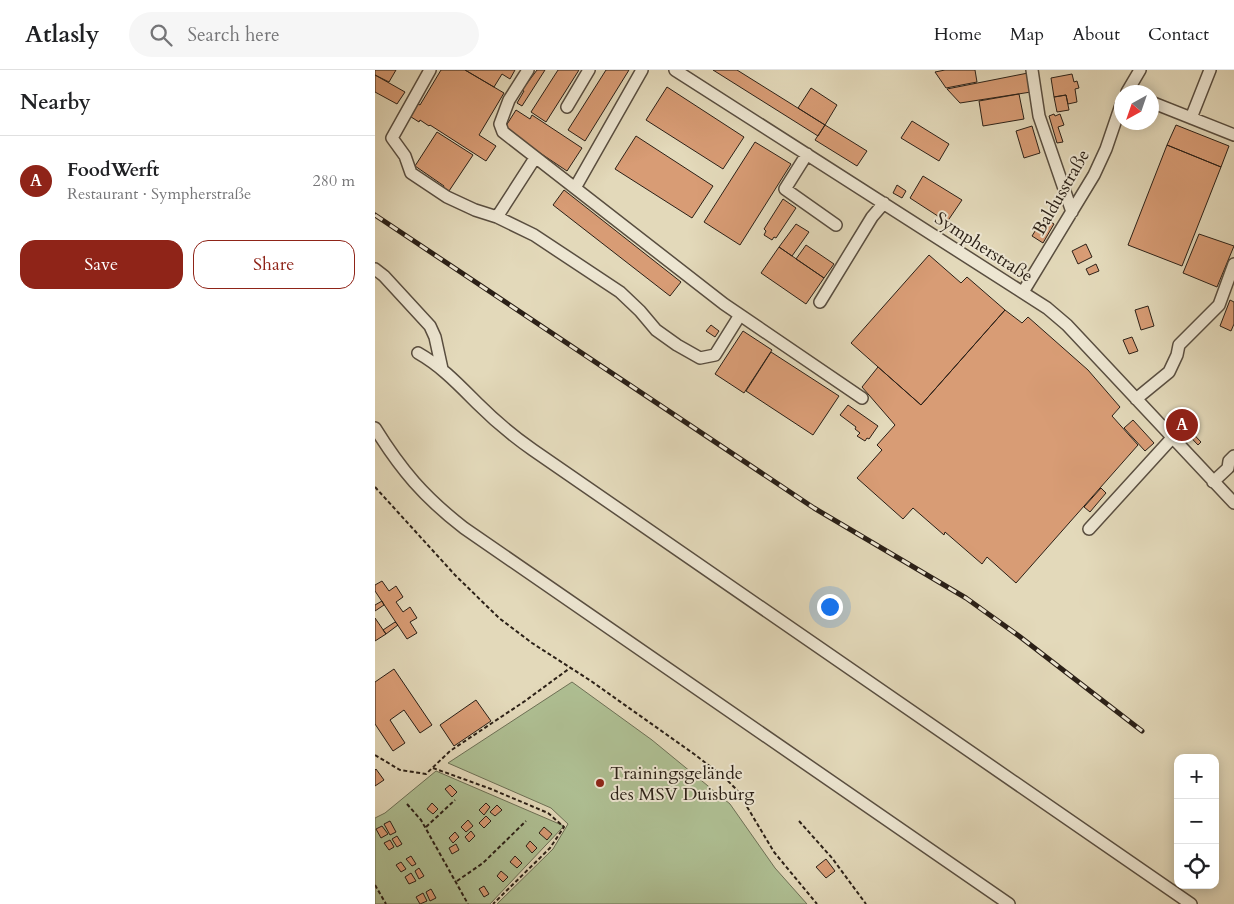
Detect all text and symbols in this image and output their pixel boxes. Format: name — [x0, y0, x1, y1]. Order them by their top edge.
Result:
search box — [129, 12, 479, 57]
text: Atlasly — [25, 18, 99, 51]
icon: search — [147, 21, 175, 49]
text: Search here — [187, 22, 280, 48]
text: Home — [934, 22, 982, 47]
text: Map — [1010, 22, 1044, 47]
text: About — [1072, 22, 1120, 47]
text: Contact — [1148, 22, 1209, 47]
north arrow — [1114, 85, 1159, 130]
text: Nearby — [20, 88, 91, 117]
street label: Baldusstraße — [1027, 145, 1096, 240]
text: FoodWerft — [67, 157, 159, 183]
text: A — [30, 170, 42, 192]
text: 280 m — [313, 170, 355, 192]
text: Restaurant · Sympherstraße — [67, 183, 251, 205]
street label: Sympherstraße — [930, 206, 1038, 289]
button: Save — [20, 240, 183, 289]
button: Share — [193, 240, 355, 289]
pin: A — [1166, 406, 1198, 444]
your location — [817, 594, 843, 620]
map controls — [1174, 754, 1219, 889]
button: + — [1174, 754, 1219, 799]
place label: Trainingsgelände des MSV Duisburg — [610, 761, 755, 807]
marker: Trainingsgelände des MSV Duisburg — [594, 777, 606, 789]
button: − — [1174, 799, 1219, 844]
button: locate — [1174, 844, 1219, 889]

